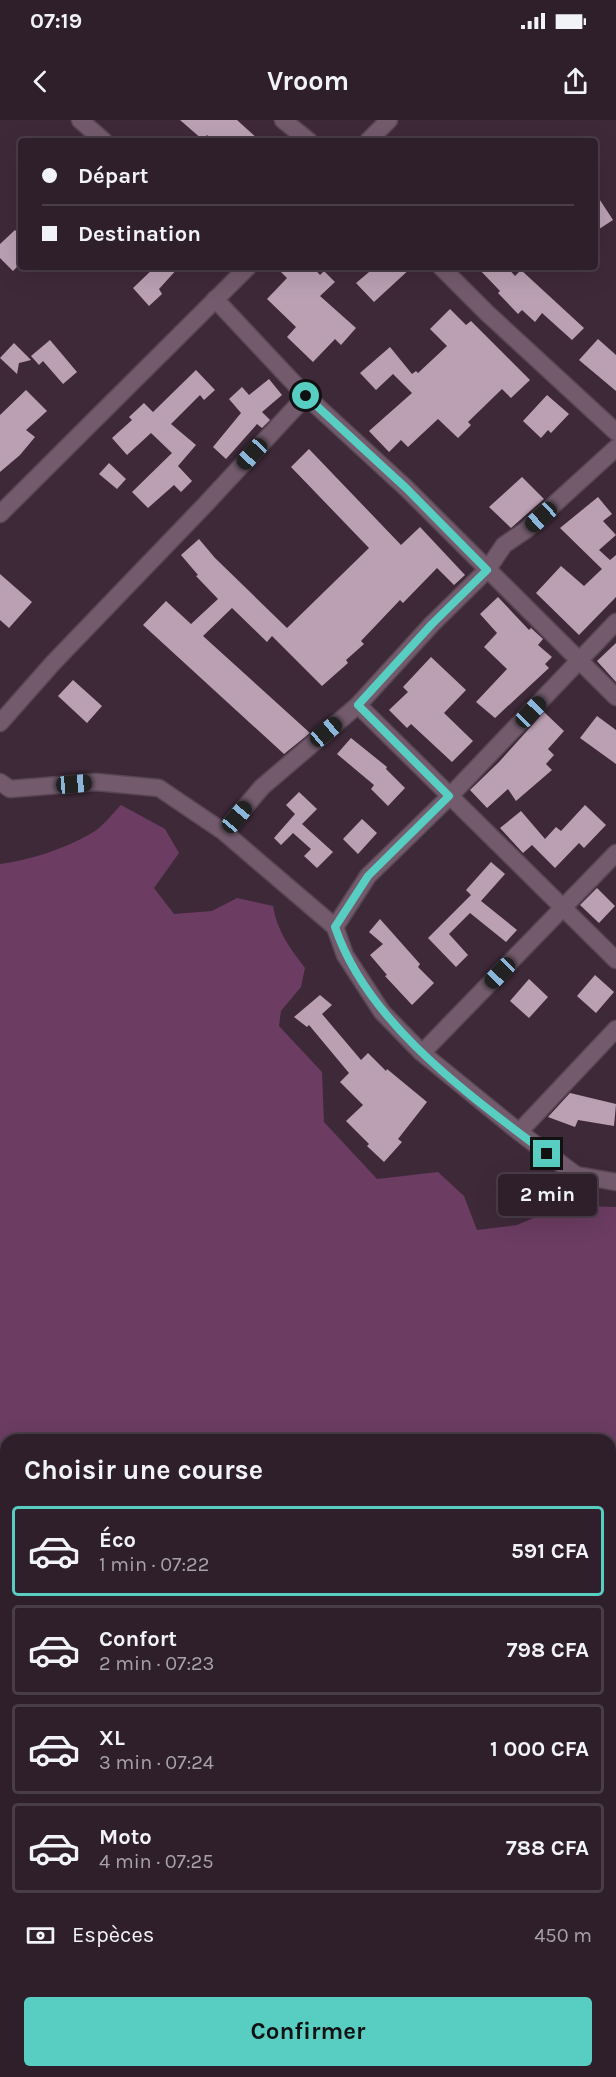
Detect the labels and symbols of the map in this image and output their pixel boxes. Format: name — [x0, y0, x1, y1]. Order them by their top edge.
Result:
route start — [292, 382, 319, 409]
car — [233, 435, 271, 473]
car — [522, 498, 560, 536]
car — [512, 693, 550, 731]
car — [306, 714, 346, 750]
car — [55, 773, 93, 795]
car — [219, 797, 255, 837]
car — [481, 954, 519, 992]
route end — [533, 1140, 560, 1167]
callout: 2 min — [498, 1175, 596, 1217]

